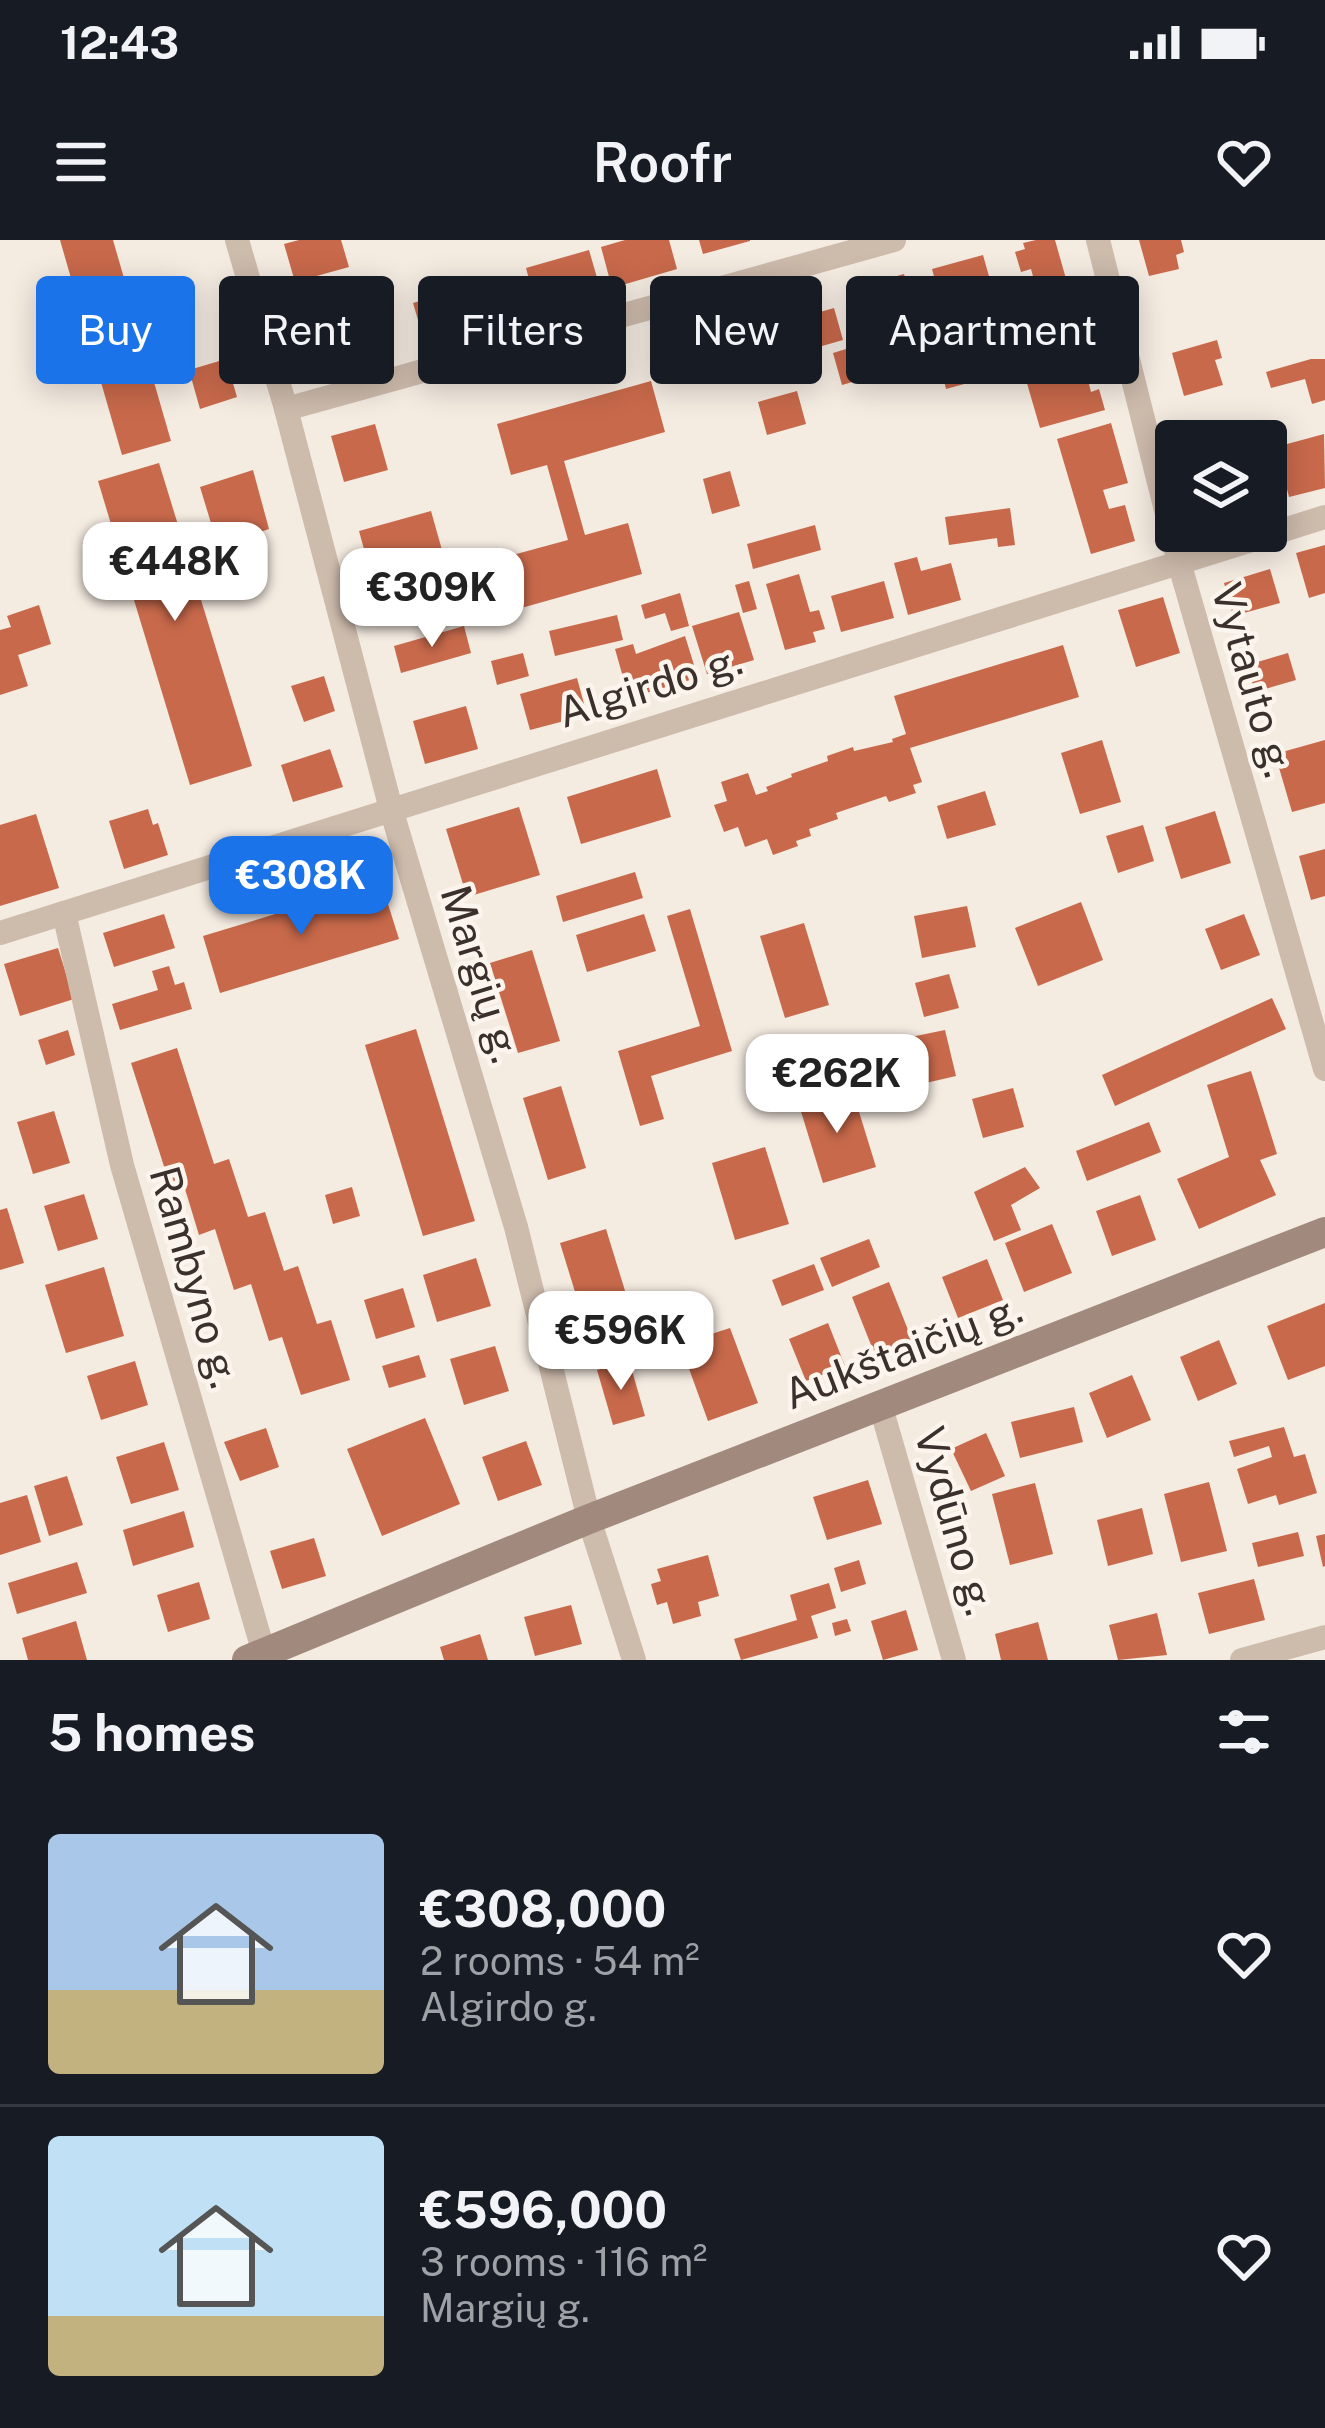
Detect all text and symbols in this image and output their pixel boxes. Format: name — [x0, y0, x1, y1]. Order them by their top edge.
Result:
text: 12:43 — [60, 16, 179, 69]
icon: menu — [48, 129, 114, 195]
icon: heart — [1211, 129, 1277, 195]
text: Roofr — [592, 131, 733, 194]
chip: Buy — [36, 276, 195, 384]
chip: Rent — [219, 276, 394, 384]
chip: Filters — [418, 276, 626, 384]
chip: New — [650, 276, 822, 384]
chip: Apartment — [846, 276, 1139, 384]
map controls — [1155, 420, 1287, 552]
button: layers — [1155, 420, 1287, 552]
pin: €448K — [91, 522, 259, 624]
text: €448K — [110, 538, 240, 584]
pin: €309K — [348, 548, 516, 650]
text: €309K — [367, 564, 497, 610]
street label: Vytauto g. — [1202, 577, 1305, 783]
street label: Algirdo g. — [552, 634, 748, 737]
pin: €308K — [217, 836, 385, 938]
text: €308K — [236, 852, 366, 898]
street label: Margių g. — [431, 879, 532, 1068]
pin: €262K — [753, 1034, 921, 1136]
text: €262K — [773, 1050, 901, 1096]
street label: Rambyno g. — [140, 1160, 250, 1393]
street label: Aukštaičių g. — [777, 1283, 1029, 1418]
pin: €596K — [537, 1291, 705, 1393]
text: €596K — [555, 1307, 687, 1353]
street label: Vydūno g. — [905, 1421, 1006, 1621]
icon: filters — [1211, 1699, 1277, 1765]
text: 5 homes — [48, 1703, 255, 1762]
text: €308,000 — [420, 1879, 666, 1938]
icon: home — [144, 1882, 288, 2026]
icon: heart — [1211, 1921, 1277, 1987]
text: 2 rooms · 54 m² — [420, 1938, 700, 1984]
text: Algirdo g. — [420, 1984, 597, 2030]
text: €596,000 — [420, 2180, 667, 2239]
icon: home — [144, 2184, 288, 2328]
icon: heart — [1211, 2223, 1277, 2289]
text: 3 rooms · 116 m² — [420, 2239, 707, 2285]
text: Margių g. — [420, 2285, 590, 2331]

